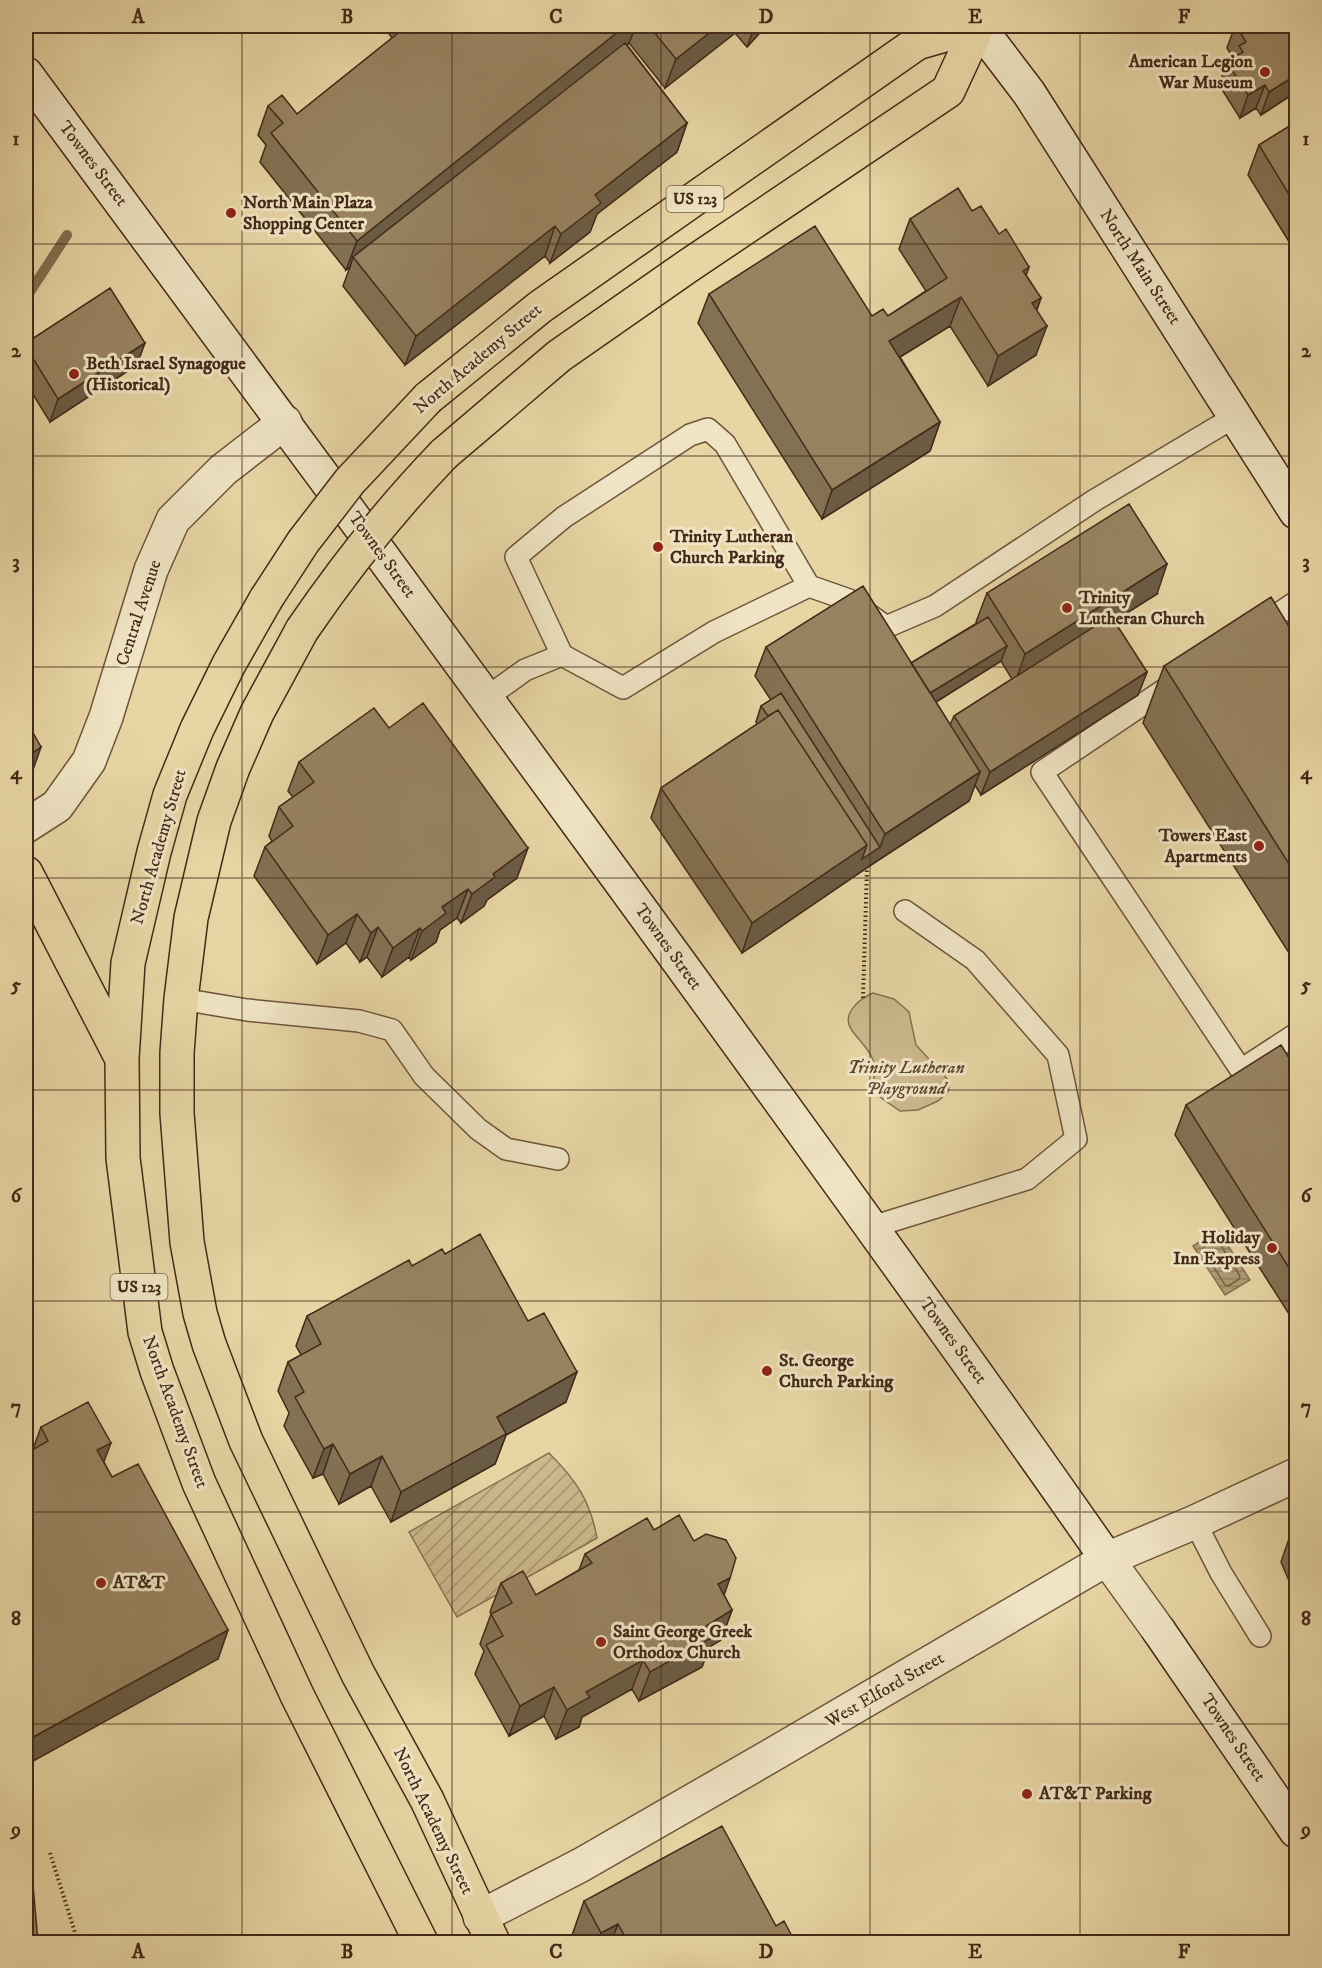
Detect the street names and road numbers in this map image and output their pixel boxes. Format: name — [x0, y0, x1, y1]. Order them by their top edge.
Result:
street label: Townes Street — [54, 117, 132, 211]
road number: US 123 — [666, 186, 724, 212]
street label: North Main Street — [1094, 205, 1186, 329]
street label: North Academy Street — [409, 299, 547, 419]
street label: Townes Street — [343, 508, 421, 603]
street label: Central Avenue — [112, 557, 166, 669]
street label: North Academy Street — [126, 767, 192, 927]
street label: Townes Street — [629, 900, 707, 995]
road number: US 123 — [110, 1274, 168, 1300]
street label: Townes Street — [914, 1294, 992, 1389]
street label: North Academy Street — [137, 1333, 213, 1491]
street label: West Elford Street — [821, 1647, 948, 1733]
street label: Townes Street — [1196, 1690, 1271, 1786]
street label: North Academy Street — [388, 1744, 478, 1898]

